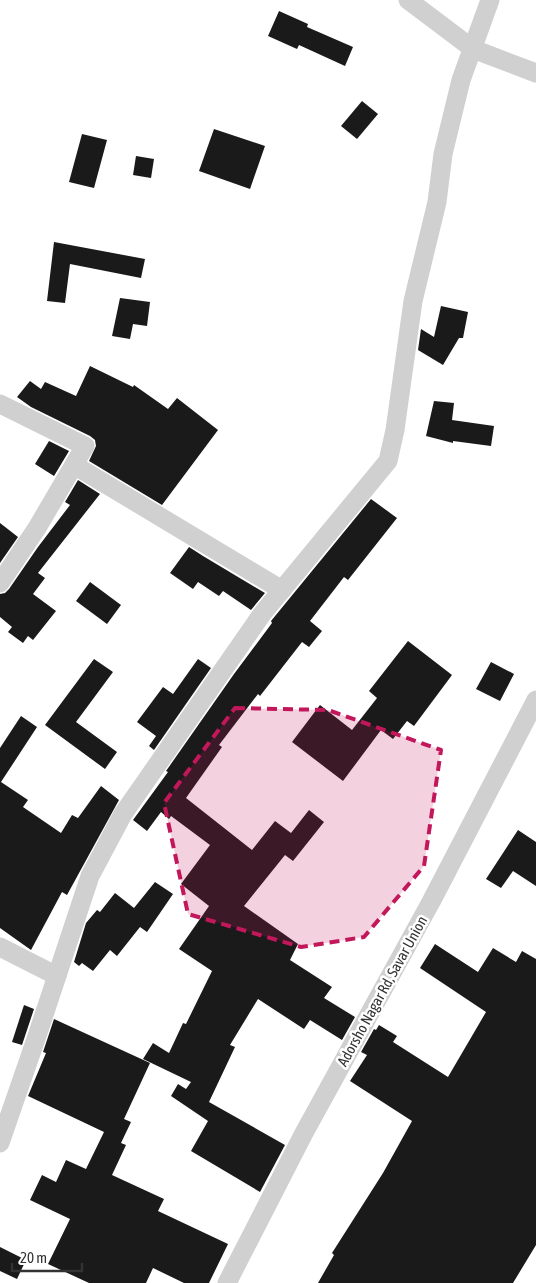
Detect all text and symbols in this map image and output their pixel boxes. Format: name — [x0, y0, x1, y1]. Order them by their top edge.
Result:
street label: Adorsho Nagar Rd, Savar Union — [334, 913, 430, 1069]
scale bar — [12, 1240, 82, 1272]
text: 20 m — [20, 1249, 47, 1266]

